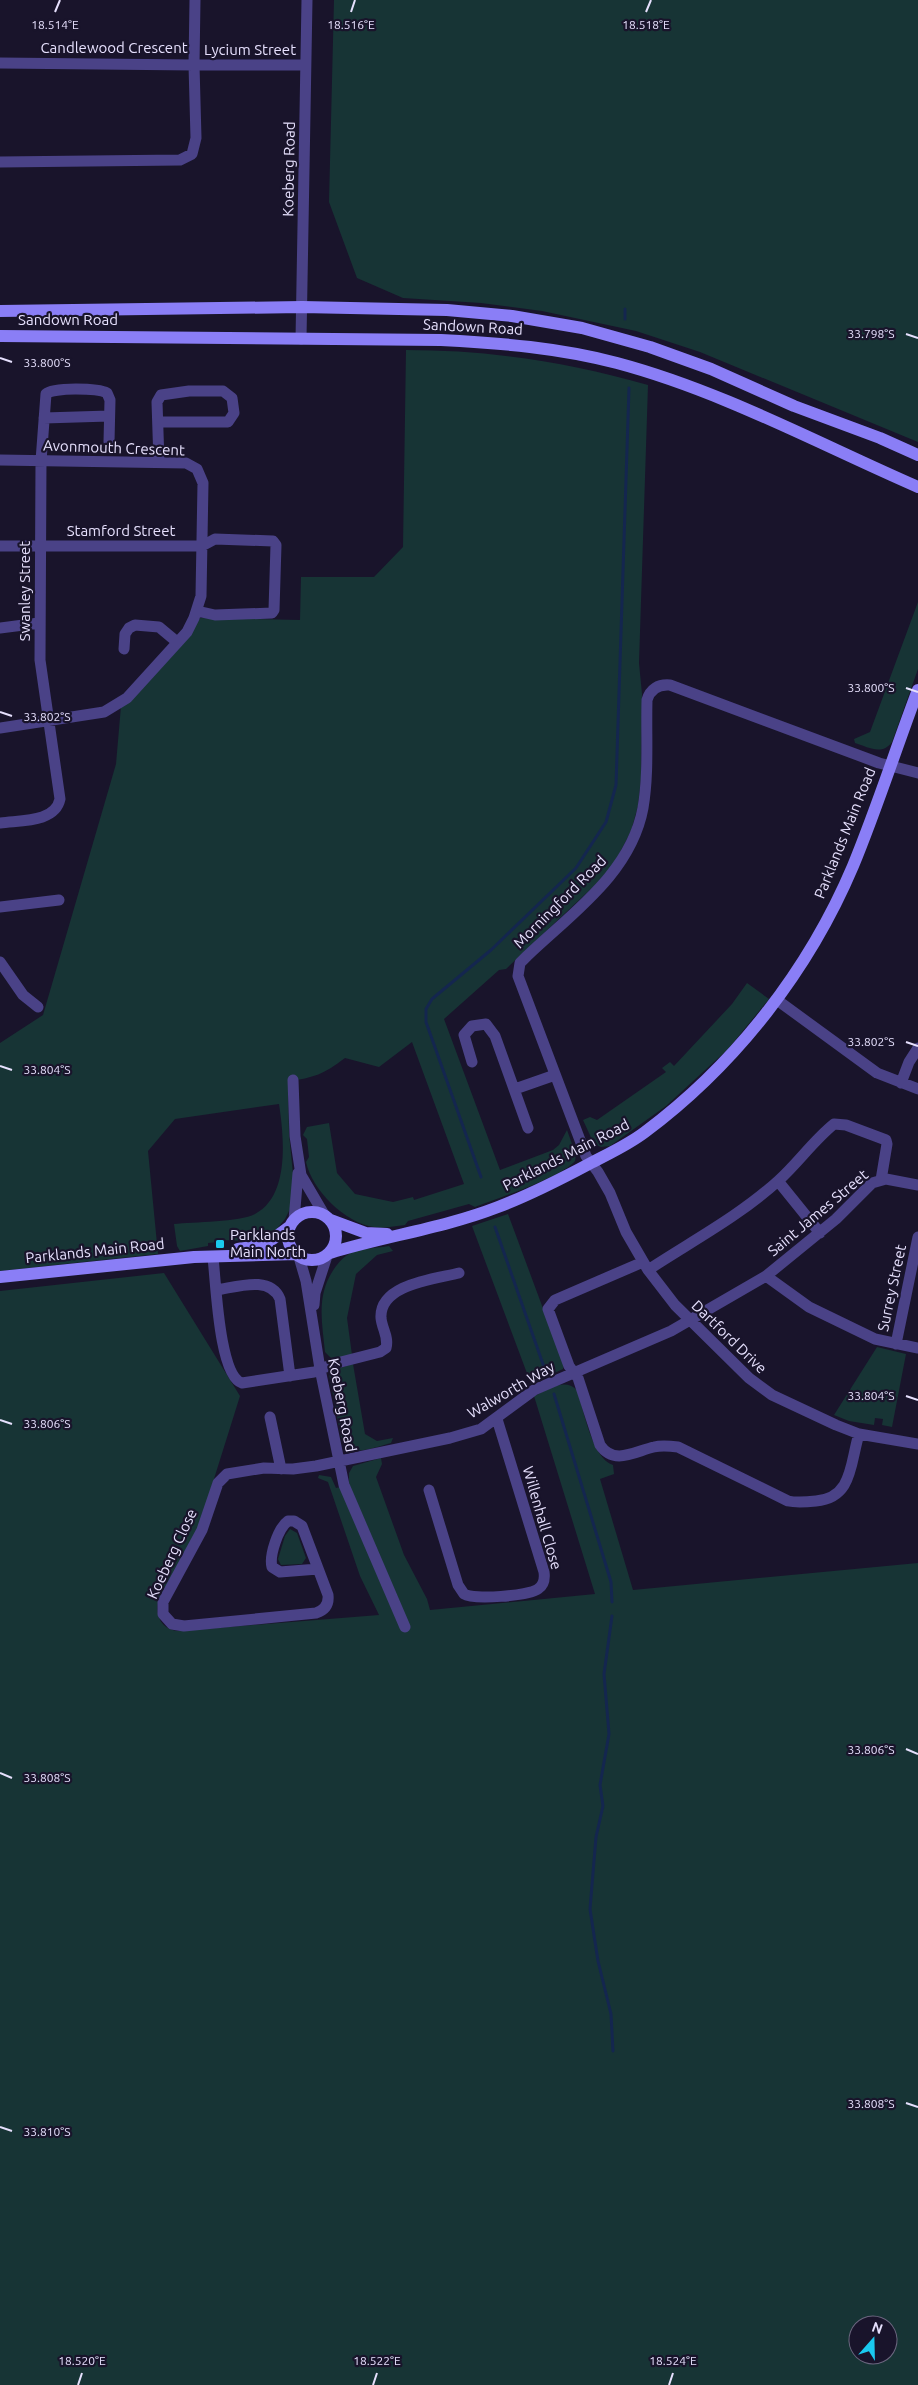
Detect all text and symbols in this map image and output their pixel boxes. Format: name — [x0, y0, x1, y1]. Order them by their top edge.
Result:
text: 18.514°E — [31, 18, 79, 31]
text: 18.516°E — [327, 18, 375, 31]
text: 18.518°E — [622, 18, 670, 31]
street label: Candlewood Crescent — [40, 39, 188, 56]
street label: Lycium Street — [204, 41, 296, 58]
street label: Koeberg Road — [279, 121, 298, 217]
street label: Sandown Road — [18, 311, 118, 328]
street label: Sandown Road — [423, 315, 523, 338]
text: 33.798°S — [848, 327, 894, 340]
text: 33.800°S — [24, 356, 70, 369]
street label: Avonmouth Crescent — [43, 437, 185, 458]
street label: Stamford Street — [67, 522, 175, 539]
street label: Swanley Street — [16, 541, 33, 641]
text: 33.800°S — [848, 681, 894, 694]
text: 33.802°S — [24, 710, 70, 723]
street label: Parklands Main Road — [810, 765, 879, 901]
street label: Morningford Road — [510, 852, 609, 951]
text: 33.802°S — [848, 1035, 894, 1048]
text: 33.804°S — [24, 1063, 70, 1076]
street label: Parklands Main Road — [500, 1115, 632, 1194]
street label: Saint James Street — [764, 1166, 871, 1259]
place label: Parklands Main North — [230, 1226, 306, 1260]
street label: Parklands Main Road — [25, 1235, 165, 1266]
marker: Parklands Main North — [214, 1238, 226, 1250]
street label: Surrey Street — [874, 1243, 909, 1333]
street label: Dartford Drive — [688, 1297, 770, 1377]
street label: Koeberg Road — [325, 1356, 360, 1453]
street label: Walworth Way — [464, 1358, 557, 1421]
text: 33.804°S — [848, 1389, 894, 1402]
text: 33.806°S — [24, 1417, 70, 1430]
street label: Willenhall Close — [520, 1464, 565, 1572]
street label: Koeberg Close — [143, 1506, 200, 1602]
text: 33.806°S — [848, 1743, 894, 1756]
text: 33.808°S — [24, 1771, 70, 1784]
text: 33.808°S — [848, 2097, 894, 2110]
text: 33.810°S — [24, 2125, 70, 2138]
north arrow — [848, 2315, 898, 2365]
text: N — [870, 2318, 885, 2337]
text: 18.520°E — [58, 2354, 106, 2367]
text: 18.522°E — [353, 2354, 401, 2367]
text: 18.524°E — [649, 2354, 697, 2367]

